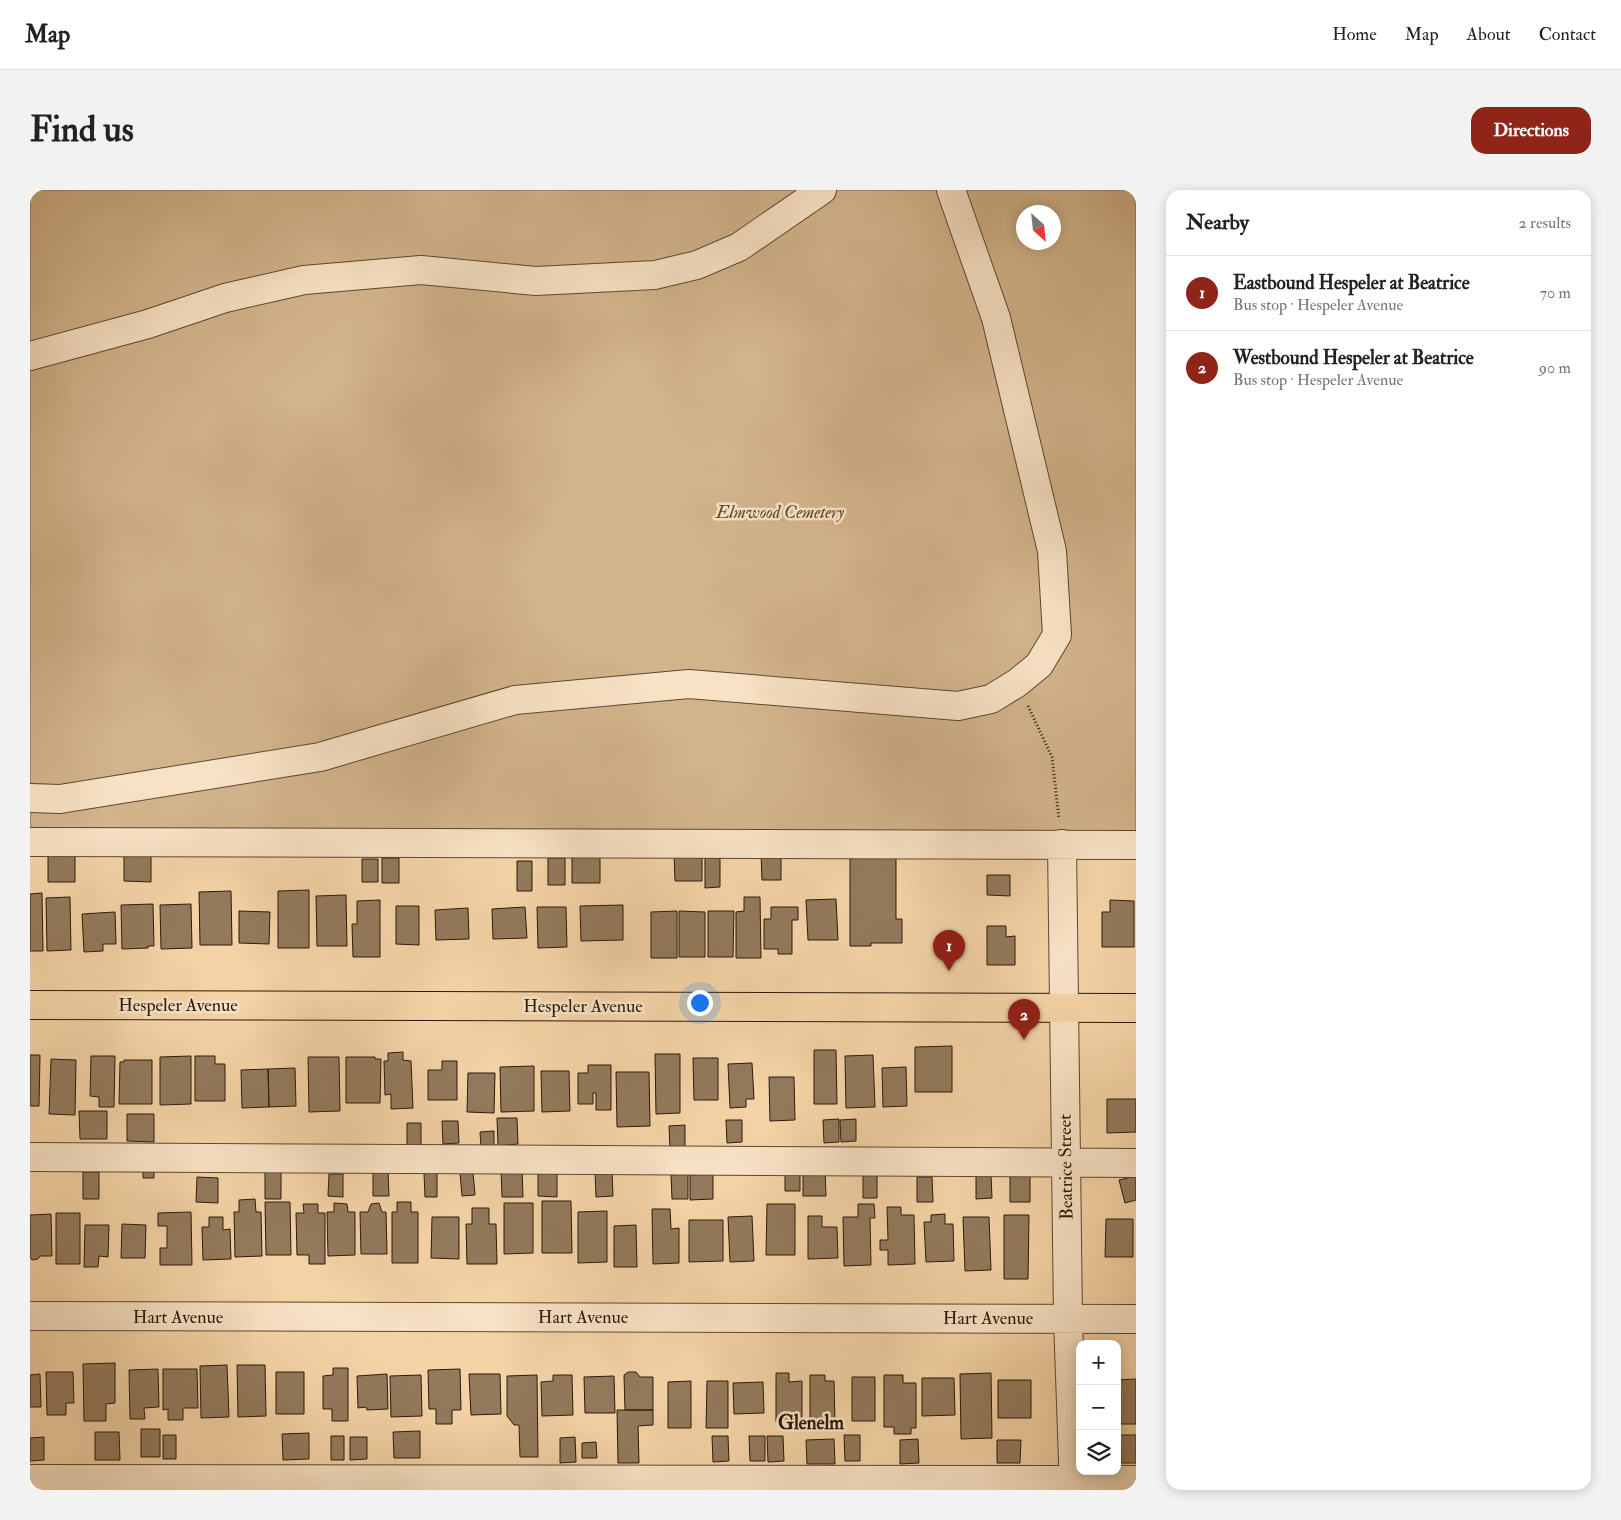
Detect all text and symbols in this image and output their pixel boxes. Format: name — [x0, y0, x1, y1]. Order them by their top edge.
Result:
text: Map — [25, 19, 70, 50]
text: Home — [1332, 23, 1377, 46]
text: Map — [1405, 23, 1439, 46]
text: About — [1467, 23, 1511, 46]
text: Contact — [1539, 23, 1596, 46]
button: Directions — [1471, 107, 1591, 154]
text: Find us — [30, 108, 134, 152]
north arrow — [1016, 205, 1061, 250]
text: Nearby — [1186, 209, 1249, 236]
text: 2 results — [1518, 213, 1571, 233]
text: Eastbound Hespeler at Beatrice — [1233, 271, 1470, 295]
text: 1 — [1199, 283, 1205, 303]
text: 70 m — [1540, 283, 1571, 303]
text: Bus stop · Hespeler Avenue — [1233, 295, 1403, 315]
text: Westbound Hespeler at Beatrice — [1233, 346, 1474, 370]
text: 2 — [1198, 358, 1206, 378]
text: 90 m — [1539, 358, 1571, 378]
text: Bus stop · Hespeler Avenue — [1233, 370, 1403, 390]
park label: Elmwood Cemetery — [715, 501, 845, 524]
pin: 1 — [933, 930, 965, 971]
your location — [687, 990, 713, 1016]
street label: Hespeler Avenue — [118, 994, 238, 1017]
street label: Hespeler Avenue — [523, 995, 643, 1018]
pin: 2 — [1008, 999, 1040, 1040]
street label: Beatrice Street — [1054, 1114, 1078, 1220]
street label: Hart Avenue — [133, 1306, 224, 1329]
street label: Hart Avenue — [538, 1306, 629, 1329]
street label: Hart Avenue — [943, 1307, 1034, 1330]
map controls — [1076, 1340, 1121, 1475]
button: + — [1076, 1340, 1121, 1385]
button: − — [1076, 1385, 1121, 1430]
district label: Glenelm — [778, 1411, 844, 1435]
button: layers — [1076, 1430, 1121, 1475]

